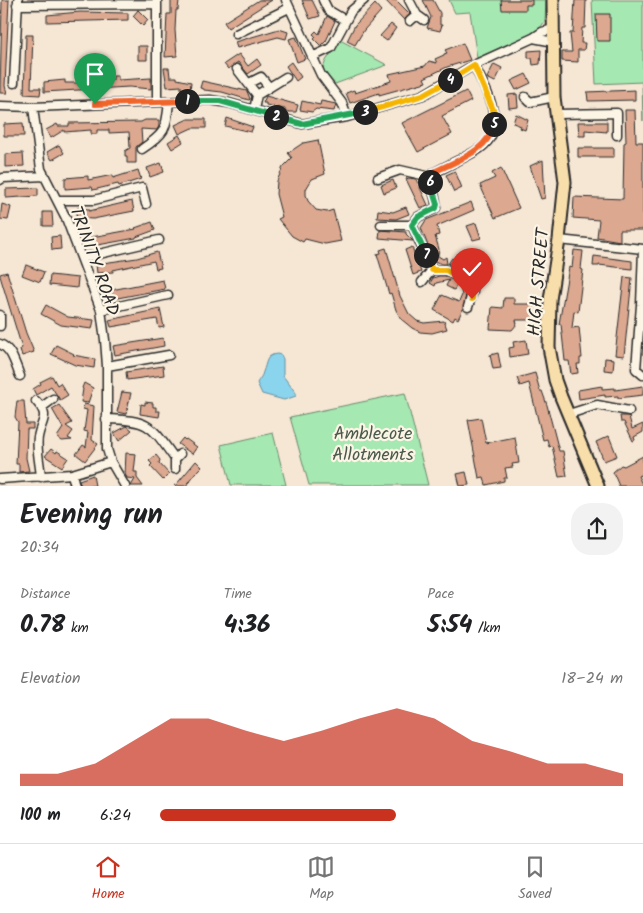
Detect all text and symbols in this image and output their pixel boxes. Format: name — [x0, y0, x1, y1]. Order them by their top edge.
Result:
pin — [74, 53, 116, 104]
icon: arrive — [81, 60, 109, 88]
pin: 4 — [438, 68, 462, 92]
text: 4 — [447, 69, 454, 91]
pin: 1 — [174, 88, 200, 114]
text: 1 — [185, 90, 190, 112]
pin: 3 — [352, 100, 378, 124]
text: 3 — [362, 101, 369, 123]
pin: 2 — [264, 104, 288, 130]
text: 2 — [272, 106, 281, 128]
pin: 5 — [482, 112, 506, 136]
text: 5 — [491, 113, 498, 135]
pin: 6 — [418, 170, 442, 194]
text: 6 — [427, 171, 434, 193]
street label: TRINITY ROAD — [60, 203, 127, 321]
street label: HIGH STREET — [520, 226, 559, 337]
pin: 7 — [414, 242, 438, 268]
text: 7 — [423, 244, 430, 266]
pin — [451, 248, 493, 299]
icon: check — [458, 255, 486, 283]
park label: Amblecote Allotments — [332, 420, 414, 470]
text: Evening run — [20, 493, 163, 538]
button: share — [571, 503, 623, 555]
text: 20:34 — [20, 535, 59, 560]
text: Distance — [20, 583, 70, 605]
text: Time — [224, 583, 252, 605]
text: Pace — [427, 583, 454, 605]
text: 0.78 — [20, 605, 65, 645]
text: 4:36 — [224, 605, 271, 645]
text: 5:54 — [427, 605, 472, 645]
text: km — [65, 617, 89, 639]
text: /km — [472, 617, 501, 639]
text: Elevation — [20, 666, 81, 691]
text: 18–24 m — [561, 666, 623, 691]
text: 100 m — [20, 803, 61, 828]
text: 6:24 — [100, 803, 131, 828]
tab: Home — [91, 853, 125, 905]
tab: Map — [307, 853, 335, 905]
tab: Saved — [518, 853, 552, 905]

